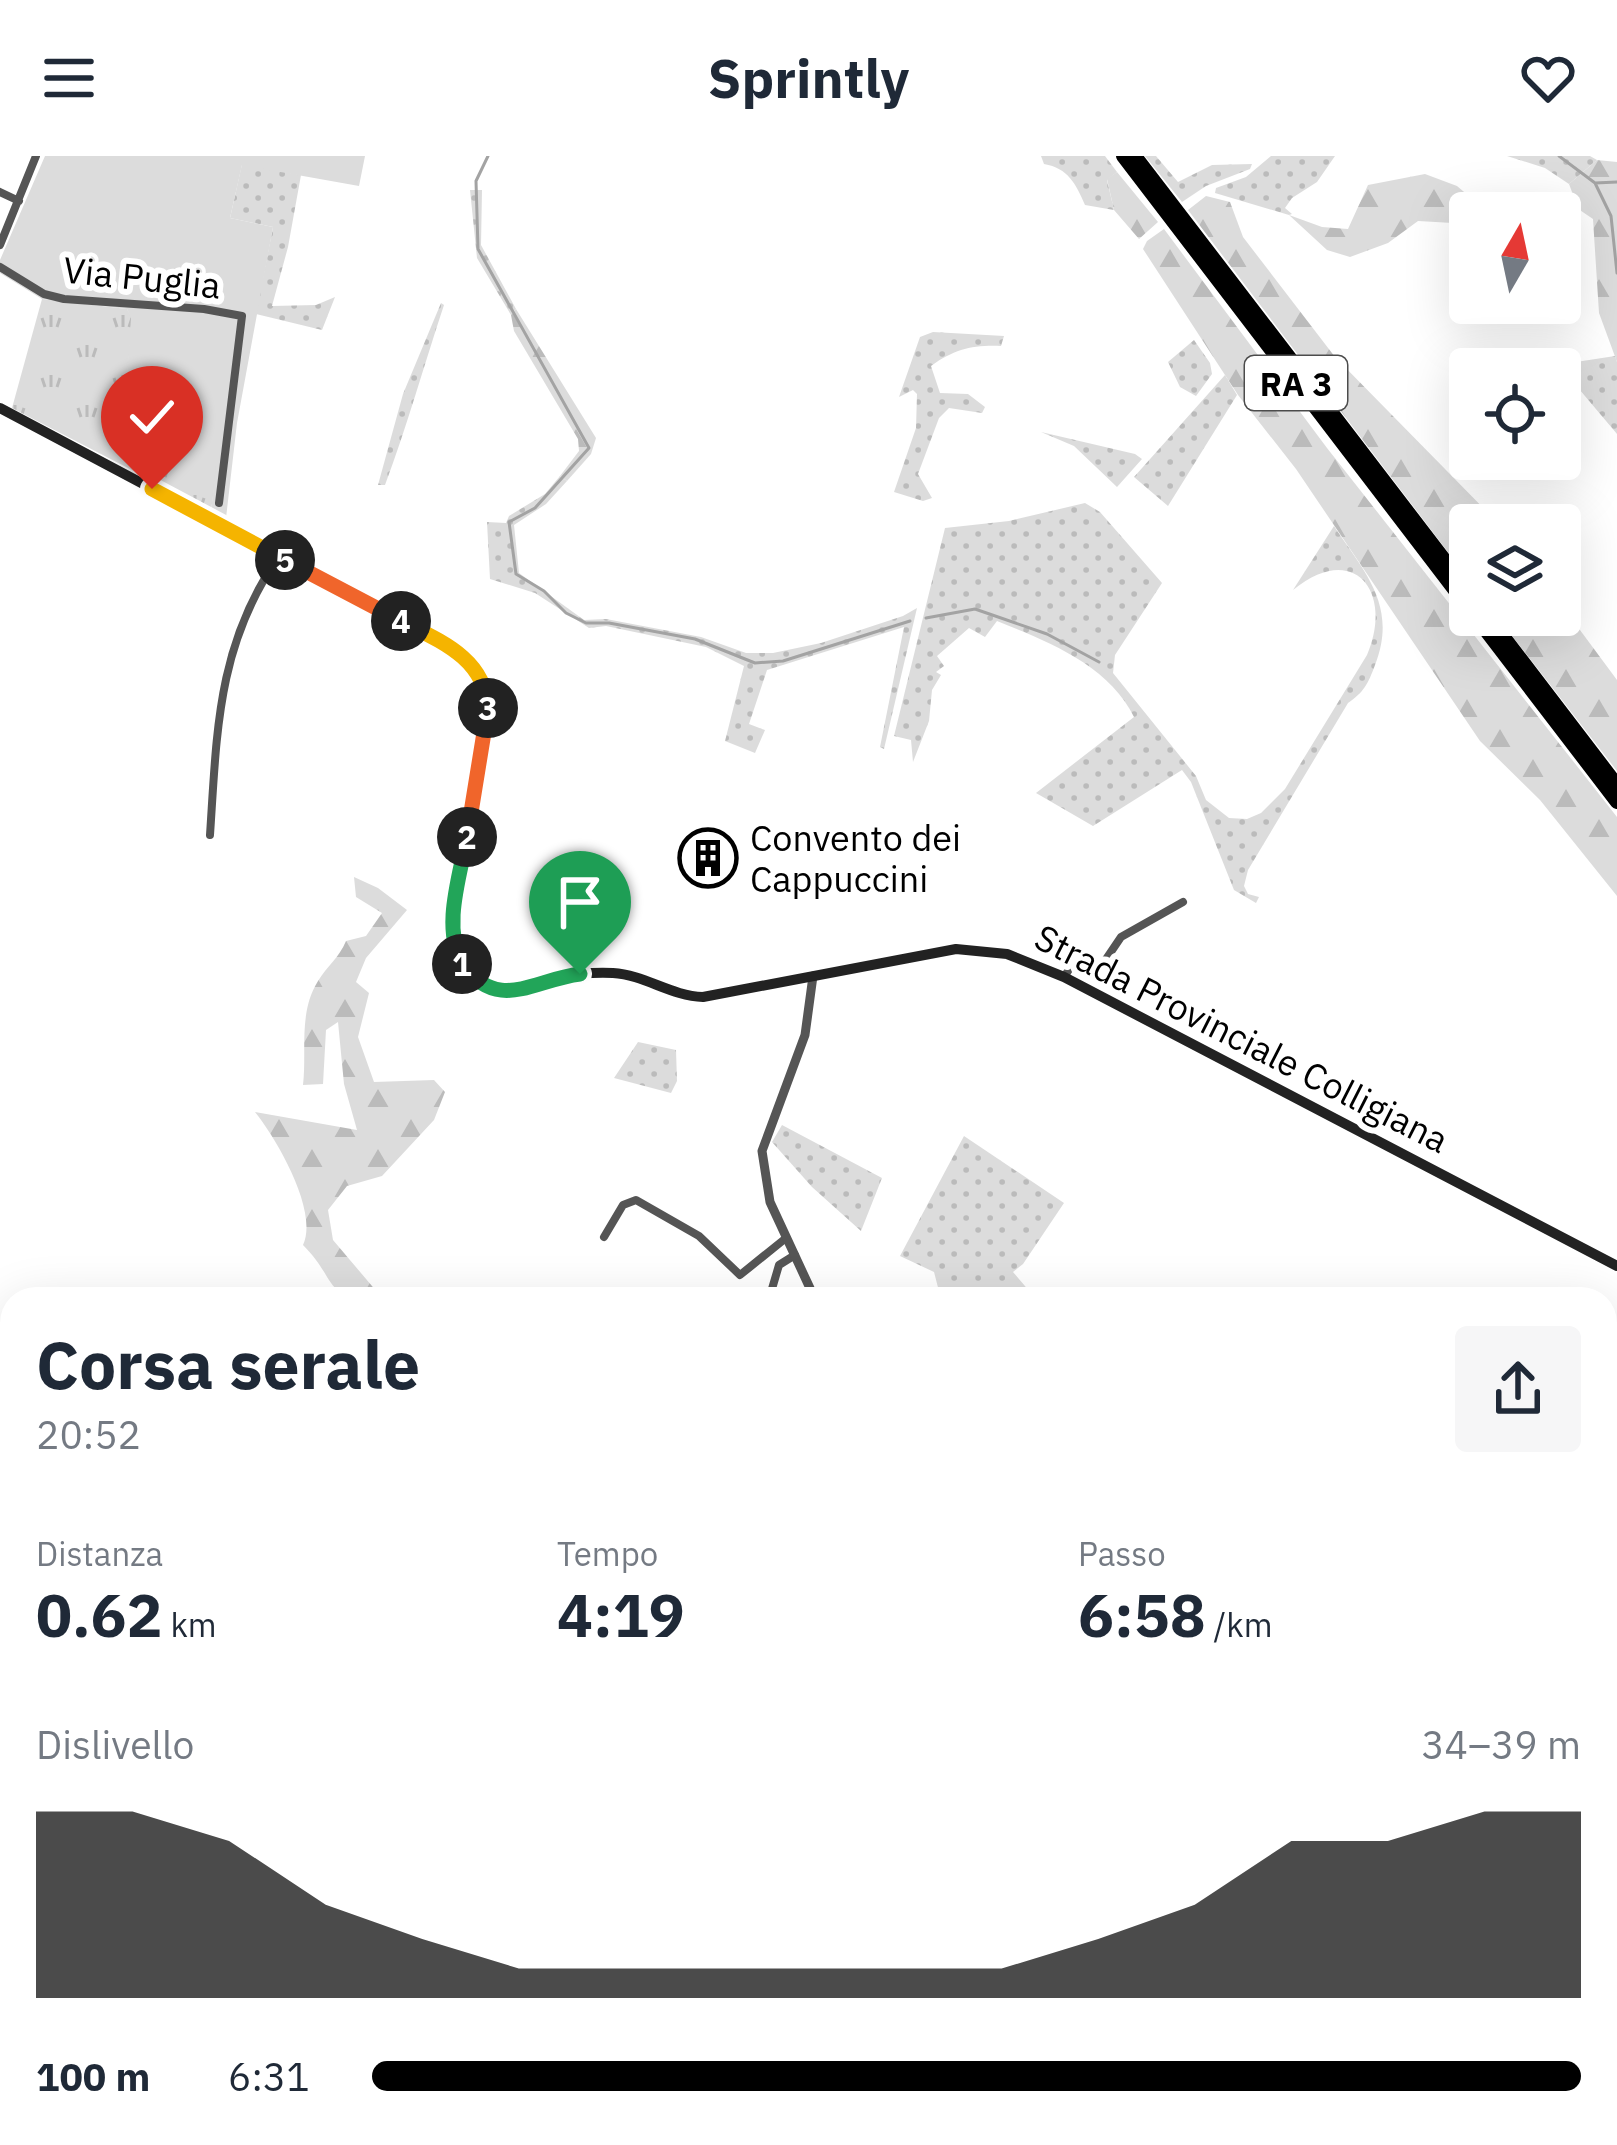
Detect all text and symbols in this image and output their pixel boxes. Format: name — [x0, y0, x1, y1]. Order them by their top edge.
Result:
text: Sprintly — [708, 43, 909, 113]
icon: menu — [36, 45, 102, 111]
icon: heart — [1515, 45, 1581, 111]
north arrow — [1449, 192, 1581, 324]
map controls — [1449, 192, 1581, 636]
street label: Via Puglia — [61, 245, 223, 309]
button: locate — [1449, 348, 1581, 480]
road number: RA 3 — [1245, 356, 1347, 410]
pin — [101, 366, 203, 489]
icon: check — [119, 384, 185, 450]
button: layers — [1449, 504, 1581, 636]
pin: 5 — [255, 530, 315, 590]
text: 5 — [275, 538, 295, 581]
pin: 4 — [371, 591, 431, 651]
text: 4 — [391, 599, 411, 642]
pin: 3 — [458, 678, 518, 738]
text: 3 — [478, 686, 498, 729]
pin: 2 — [437, 807, 497, 867]
place label: Convento dei Cappuccini — [750, 814, 961, 902]
text: 2 — [457, 815, 477, 858]
building icon: Convento dei Cappuccini — [677, 827, 739, 889]
pin — [529, 851, 631, 974]
icon: arrive — [547, 869, 613, 935]
street label: Strada Provinciale Colligiana — [1027, 913, 1457, 1163]
pin: 1 — [432, 934, 492, 994]
text: 1 — [452, 942, 472, 985]
text: Corsa serale — [36, 1321, 420, 1407]
button: share — [1455, 1326, 1581, 1452]
text: 20:52 — [36, 1409, 141, 1460]
text: Distanza — [36, 1532, 163, 1575]
text: Tempo — [557, 1532, 658, 1575]
text: Passo — [1078, 1532, 1166, 1575]
text: 0.62 — [36, 1575, 163, 1654]
text: 4:19 — [557, 1575, 685, 1654]
text: 6:58 — [1078, 1575, 1206, 1654]
text: km — [163, 1603, 217, 1646]
text: /km — [1206, 1603, 1272, 1646]
text: Dislivello — [36, 1719, 194, 1770]
text: 34–39 m — [1421, 1719, 1581, 1770]
text: 100 m — [36, 2051, 150, 2102]
text: 6:31 — [228, 2051, 310, 2102]

